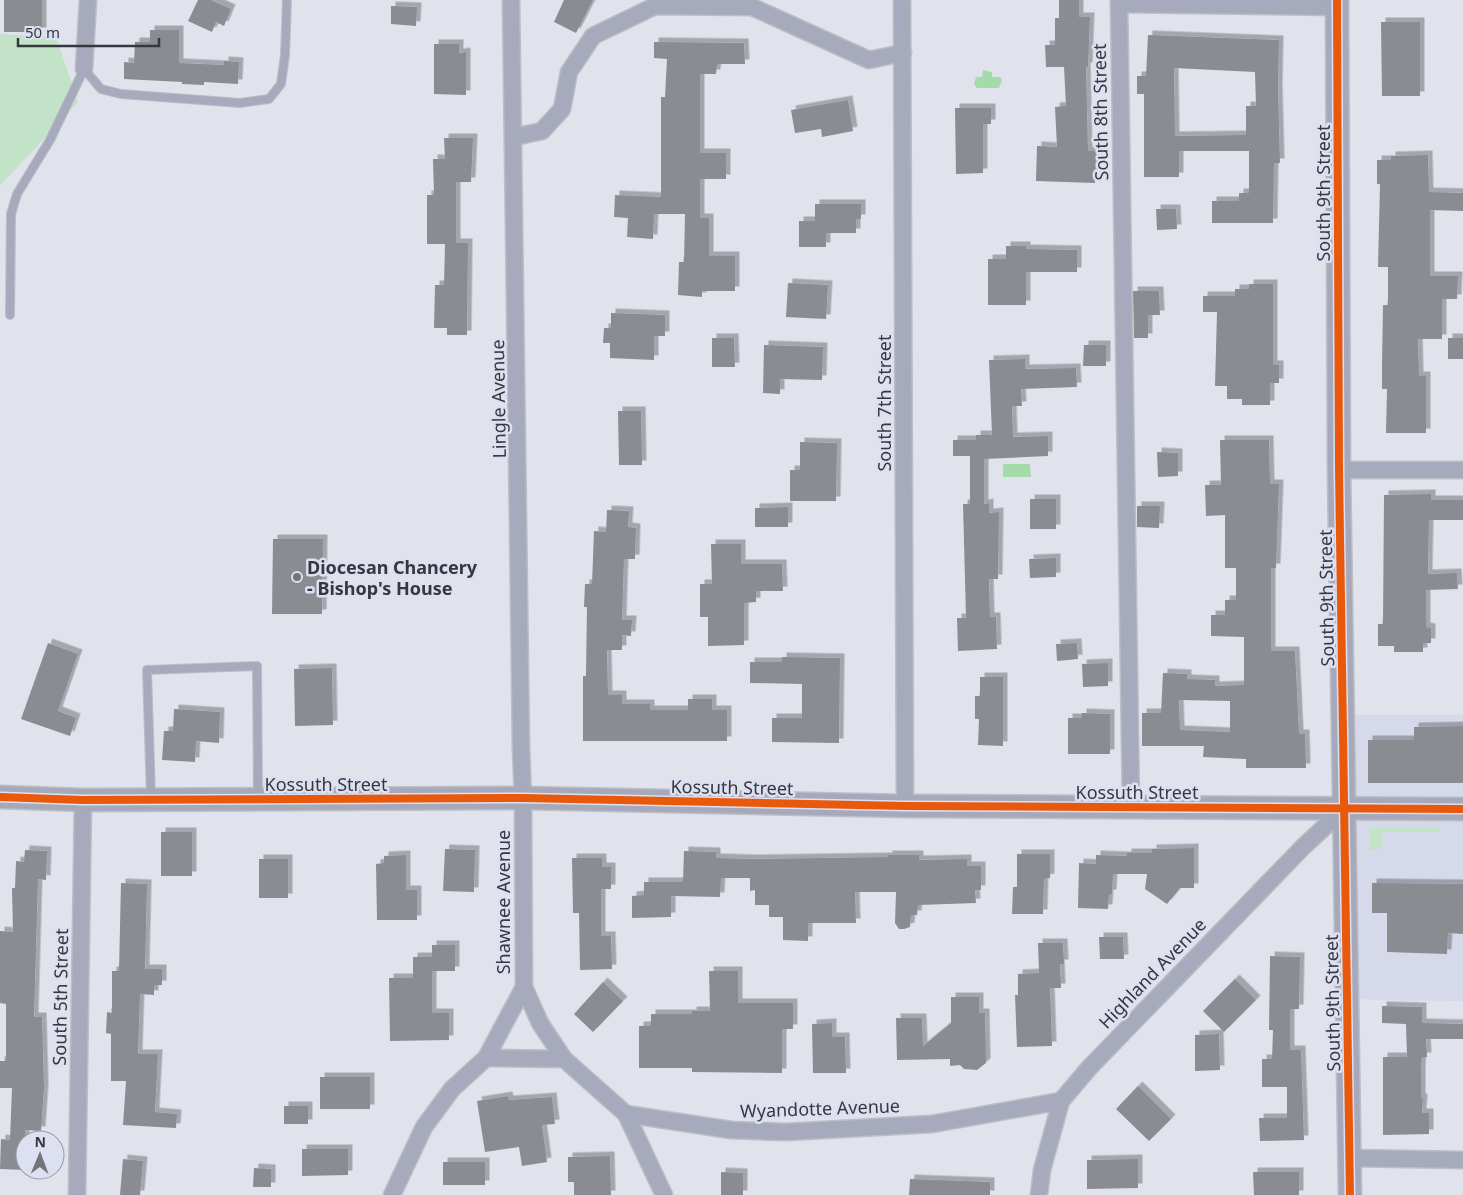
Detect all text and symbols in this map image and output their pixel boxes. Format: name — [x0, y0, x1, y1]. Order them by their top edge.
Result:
scale bar — [18, 15, 159, 47]
text: 50 m — [25, 22, 60, 42]
street label: South 8th Street — [1087, 43, 1113, 181]
street label: South 9th Street — [1311, 124, 1335, 262]
street label: South 7th Street — [872, 334, 896, 472]
street label: Lingle Avenue — [485, 339, 511, 459]
street label: South 9th Street — [1313, 529, 1339, 667]
place label: Diocesan Chancery - Bishop's House — [307, 555, 478, 600]
marker: Diocesan Chancery - Bishop's House — [291, 571, 303, 583]
street label: Kossuth Street — [265, 772, 388, 796]
street label: Kossuth Street — [670, 774, 794, 800]
street label: Kossuth Street — [1076, 780, 1199, 804]
street label: Shawnee Avenue — [491, 830, 515, 974]
street label: Highland Avenue — [1093, 913, 1211, 1033]
street label: South 5th Street — [47, 928, 73, 1066]
street label: South 9th Street — [1319, 934, 1345, 1072]
street label: Wyandotte Avenue — [740, 1093, 900, 1123]
north arrow — [15, 1130, 65, 1180]
text: N — [34, 1132, 46, 1151]

